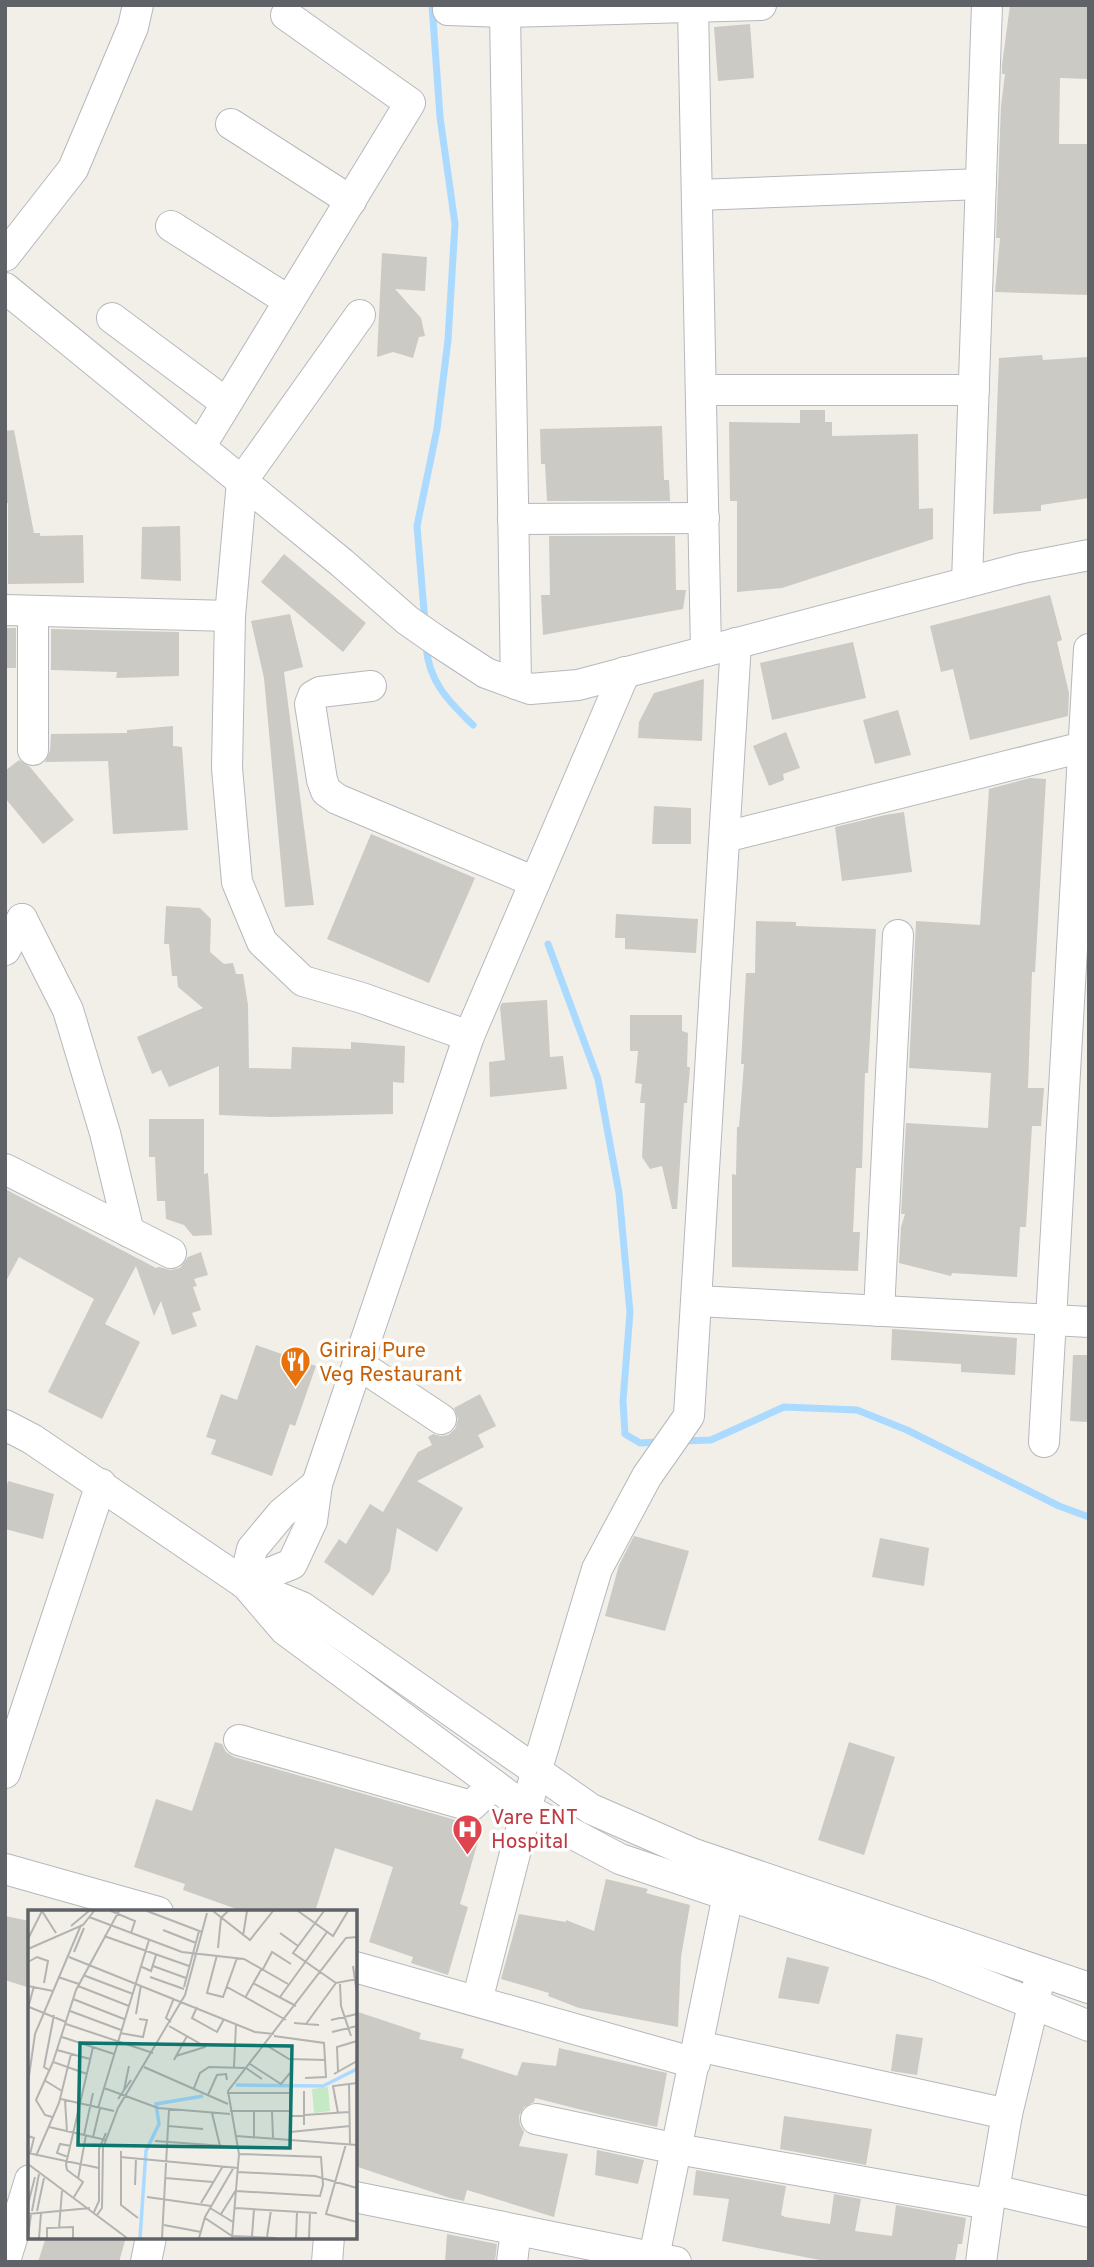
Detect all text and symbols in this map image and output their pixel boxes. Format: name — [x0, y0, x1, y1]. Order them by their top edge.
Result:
place label: Giriraj Pure Veg Restaurant — [319, 1338, 463, 1389]
restaurant icon: Giriraj Pure Veg Restaurant — [279, 1345, 313, 1389]
place label: Vare ENT Hospital — [491, 1805, 578, 1856]
hospital icon: Vare ENT Hospital — [451, 1812, 485, 1856]
inset map — [28, 1910, 357, 2239]

